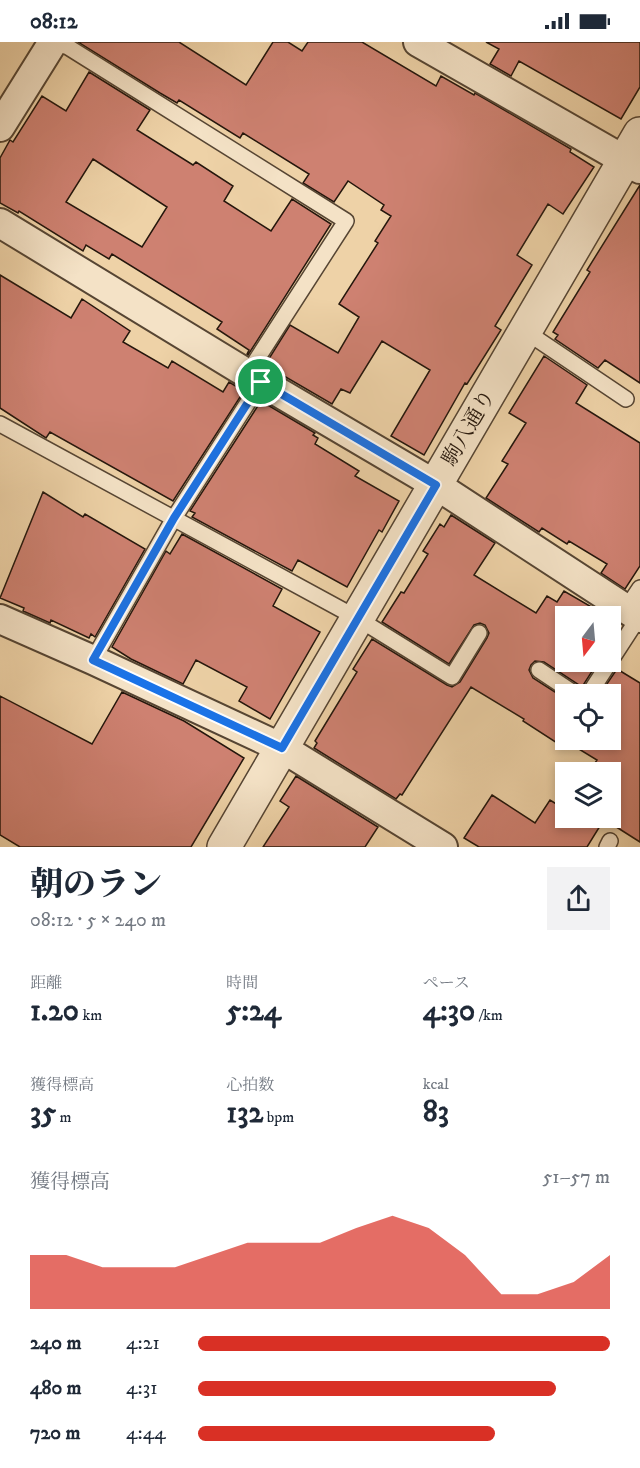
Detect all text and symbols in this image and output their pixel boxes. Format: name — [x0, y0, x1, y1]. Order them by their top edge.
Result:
text: 08:12 — [30, 8, 77, 35]
pin — [235, 356, 286, 407]
icon: arrive — [244, 365, 277, 398]
street label: 駒八通り — [437, 385, 501, 471]
north arrow — [555, 606, 621, 672]
map controls — [555, 606, 621, 828]
button: locate — [555, 684, 621, 750]
button: layers — [555, 762, 621, 828]
text: 朝のラン — [30, 865, 162, 906]
button: share — [547, 867, 610, 930]
text: 08:12 · 5 × 240 m — [30, 908, 166, 933]
text: 距離 — [30, 973, 62, 993]
text: 時間 — [226, 973, 258, 993]
text: ペース — [423, 973, 470, 993]
text: 1.20 — [30, 993, 79, 1030]
text: 5:24 — [226, 993, 281, 1030]
text: 4:30 — [423, 993, 475, 1030]
text: km — [79, 1005, 102, 1025]
text: /km — [475, 1005, 503, 1025]
text: kcal — [423, 1074, 449, 1094]
text: 獲得標高 — [30, 1075, 94, 1095]
text: 心拍数 — [226, 1075, 274, 1095]
text: 83 — [423, 1094, 449, 1131]
text: 35 — [30, 1095, 56, 1132]
text: 132 — [226, 1095, 263, 1132]
text: m — [56, 1107, 72, 1127]
text: bpm — [263, 1107, 294, 1127]
text: 51–57 m — [542, 1165, 610, 1190]
text: 獲得標高 — [30, 1170, 110, 1195]
text: 240 m — [30, 1331, 81, 1356]
text: 4:21 — [126, 1331, 160, 1356]
text: 480 m — [30, 1376, 82, 1401]
text: 4:31 — [126, 1376, 158, 1401]
text: 720 m — [30, 1421, 80, 1446]
text: 4:44 — [126, 1421, 166, 1446]

